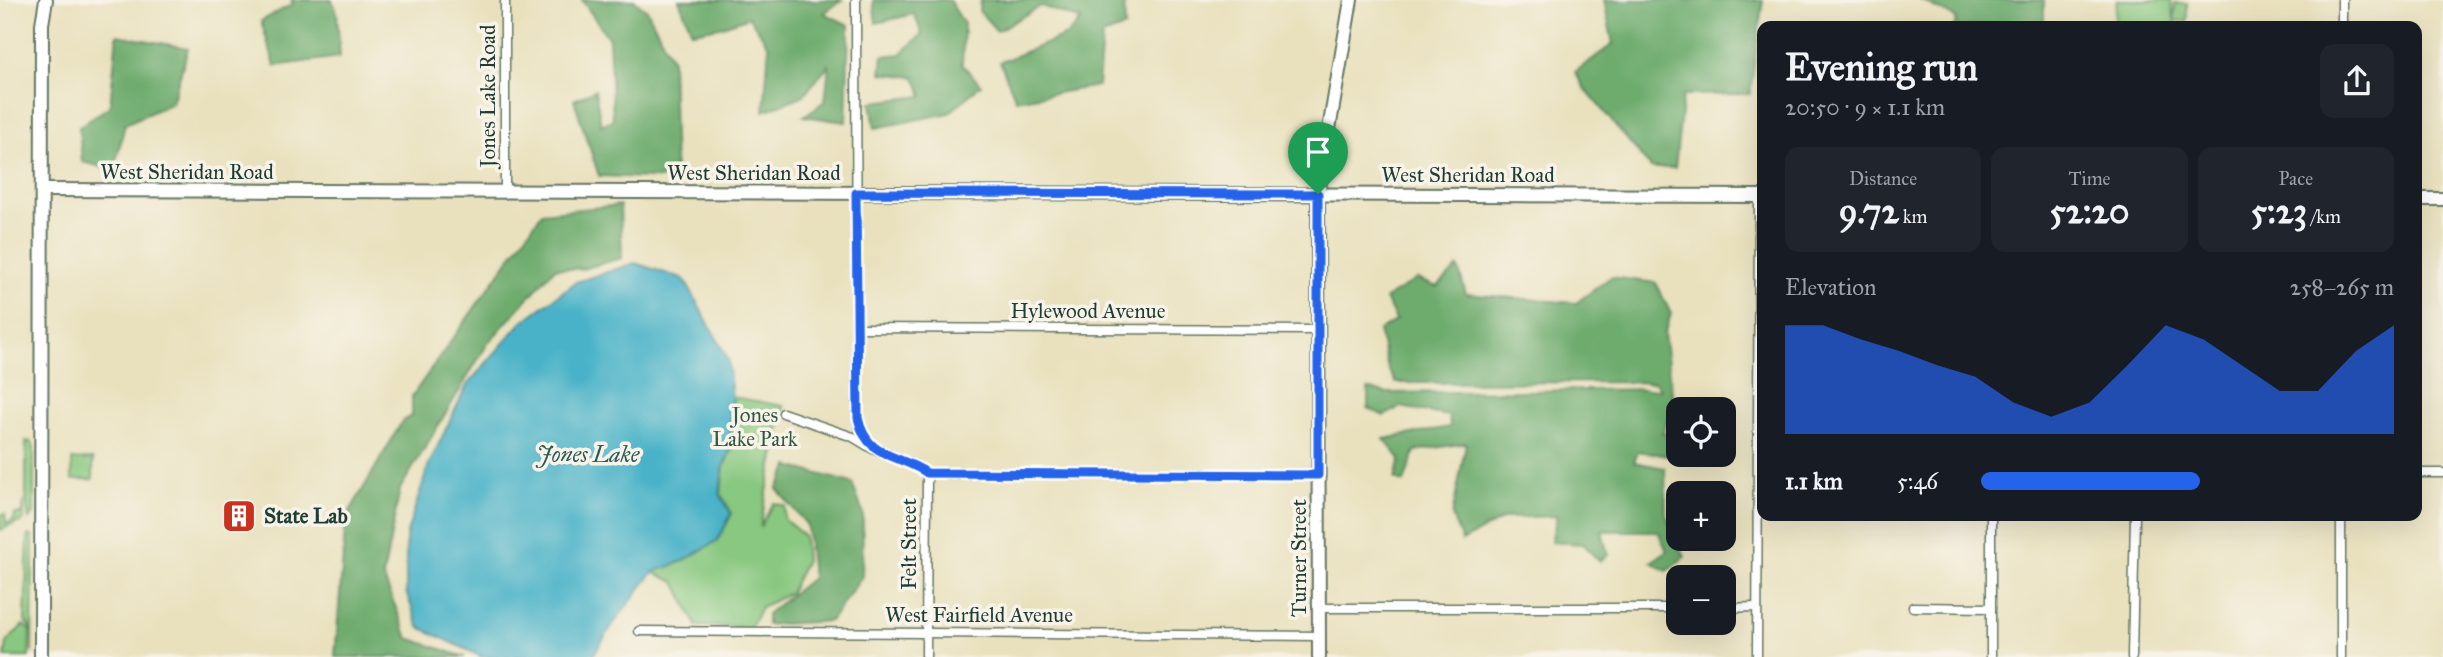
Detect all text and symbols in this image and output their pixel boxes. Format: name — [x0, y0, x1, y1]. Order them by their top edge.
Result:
street label: Jones Lake Road — [475, 24, 501, 170]
text: Evening run — [1785, 44, 1978, 90]
button: share — [2320, 44, 2394, 118]
text: 20:50 · 9 × 1.1 km — [1785, 93, 1945, 121]
pin — [1288, 122, 1348, 194]
icon: arrive — [1299, 133, 1337, 171]
street label: West Sheridan Road — [100, 159, 274, 185]
street label: West Sheridan Road — [667, 160, 841, 186]
street label: West Sheridan Road — [1381, 162, 1555, 188]
text: Distance — [1849, 167, 1917, 190]
text: Time — [2068, 167, 2111, 190]
text: Pace — [2279, 167, 2313, 190]
text: 9.72 — [1839, 190, 1899, 233]
text: 52:20 — [2050, 190, 2129, 233]
text: 5:23 — [2251, 190, 2307, 233]
text: km — [1899, 205, 1928, 228]
text: /km — [2307, 205, 2341, 228]
text: Elevation — [1785, 273, 1876, 301]
text: 258–265 m — [2290, 273, 2394, 301]
street label: Hylewood Avenue — [1010, 298, 1166, 324]
map controls — [1666, 397, 1736, 635]
button: locate — [1666, 397, 1736, 467]
park label: Jones Lake Park — [712, 402, 798, 452]
water label: Jones Lake — [535, 440, 640, 468]
text: 1.1 km — [1785, 467, 1843, 495]
text: 5:46 — [1897, 467, 1938, 495]
button: + — [1666, 481, 1736, 551]
building icon: State Lab — [220, 497, 258, 535]
street label: Felt Street — [896, 498, 922, 590]
street label: Turner Street — [1286, 499, 1312, 617]
place label: State Lab — [264, 503, 348, 529]
button: − — [1666, 565, 1736, 635]
street label: West Fairfield Avenue — [885, 602, 1073, 628]

